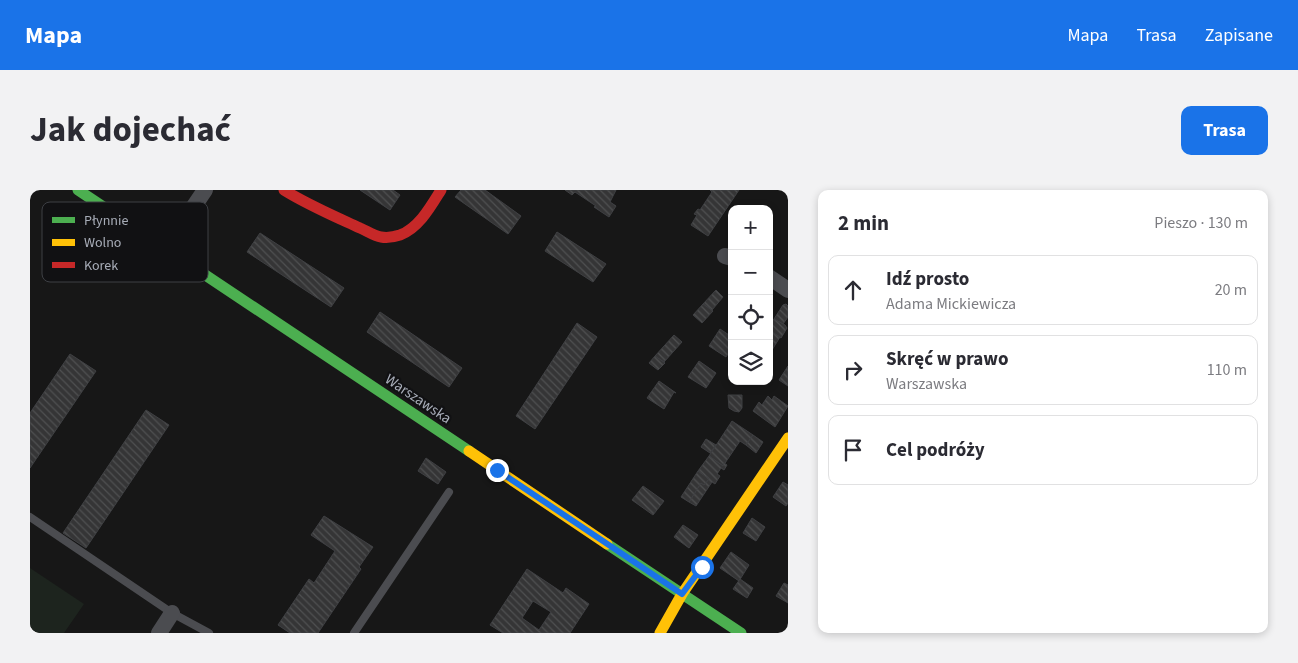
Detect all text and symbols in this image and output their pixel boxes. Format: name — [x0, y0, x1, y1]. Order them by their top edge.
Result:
text: Mapa — [25, 18, 82, 53]
text: Mapa — [1067, 23, 1108, 48]
text: Trasa — [1136, 23, 1177, 48]
text: Zapisane — [1205, 23, 1273, 48]
text: Jak dojechać — [30, 105, 231, 155]
button: Trasa — [1181, 106, 1268, 155]
legend — [42, 202, 208, 282]
map controls — [728, 205, 773, 385]
button: + — [728, 205, 773, 250]
text: 2 min — [838, 208, 889, 238]
text: Płynnie — [84, 211, 128, 231]
text: Pieszo · 130 m — [1154, 212, 1248, 234]
text: Wolno — [84, 233, 121, 253]
button: − — [728, 250, 773, 295]
text: Korek — [84, 256, 118, 276]
text: Idź prosto — [886, 266, 969, 293]
icon: ahead — [839, 276, 867, 304]
text: 20 m — [1215, 279, 1247, 301]
text: Adama Mickiewicza — [886, 293, 1016, 315]
button: locate — [728, 295, 773, 340]
button: layers — [728, 340, 773, 385]
text: Skręć w prawo — [886, 346, 1008, 373]
icon: right — [839, 356, 867, 384]
text: 110 m — [1207, 359, 1247, 381]
street label: Warszawska — [381, 369, 455, 429]
text: Warszawska — [886, 373, 967, 395]
icon: arrive — [839, 436, 867, 464]
text: Cel podróży — [886, 437, 985, 464]
route end — [486, 459, 509, 482]
route start — [691, 556, 714, 579]

